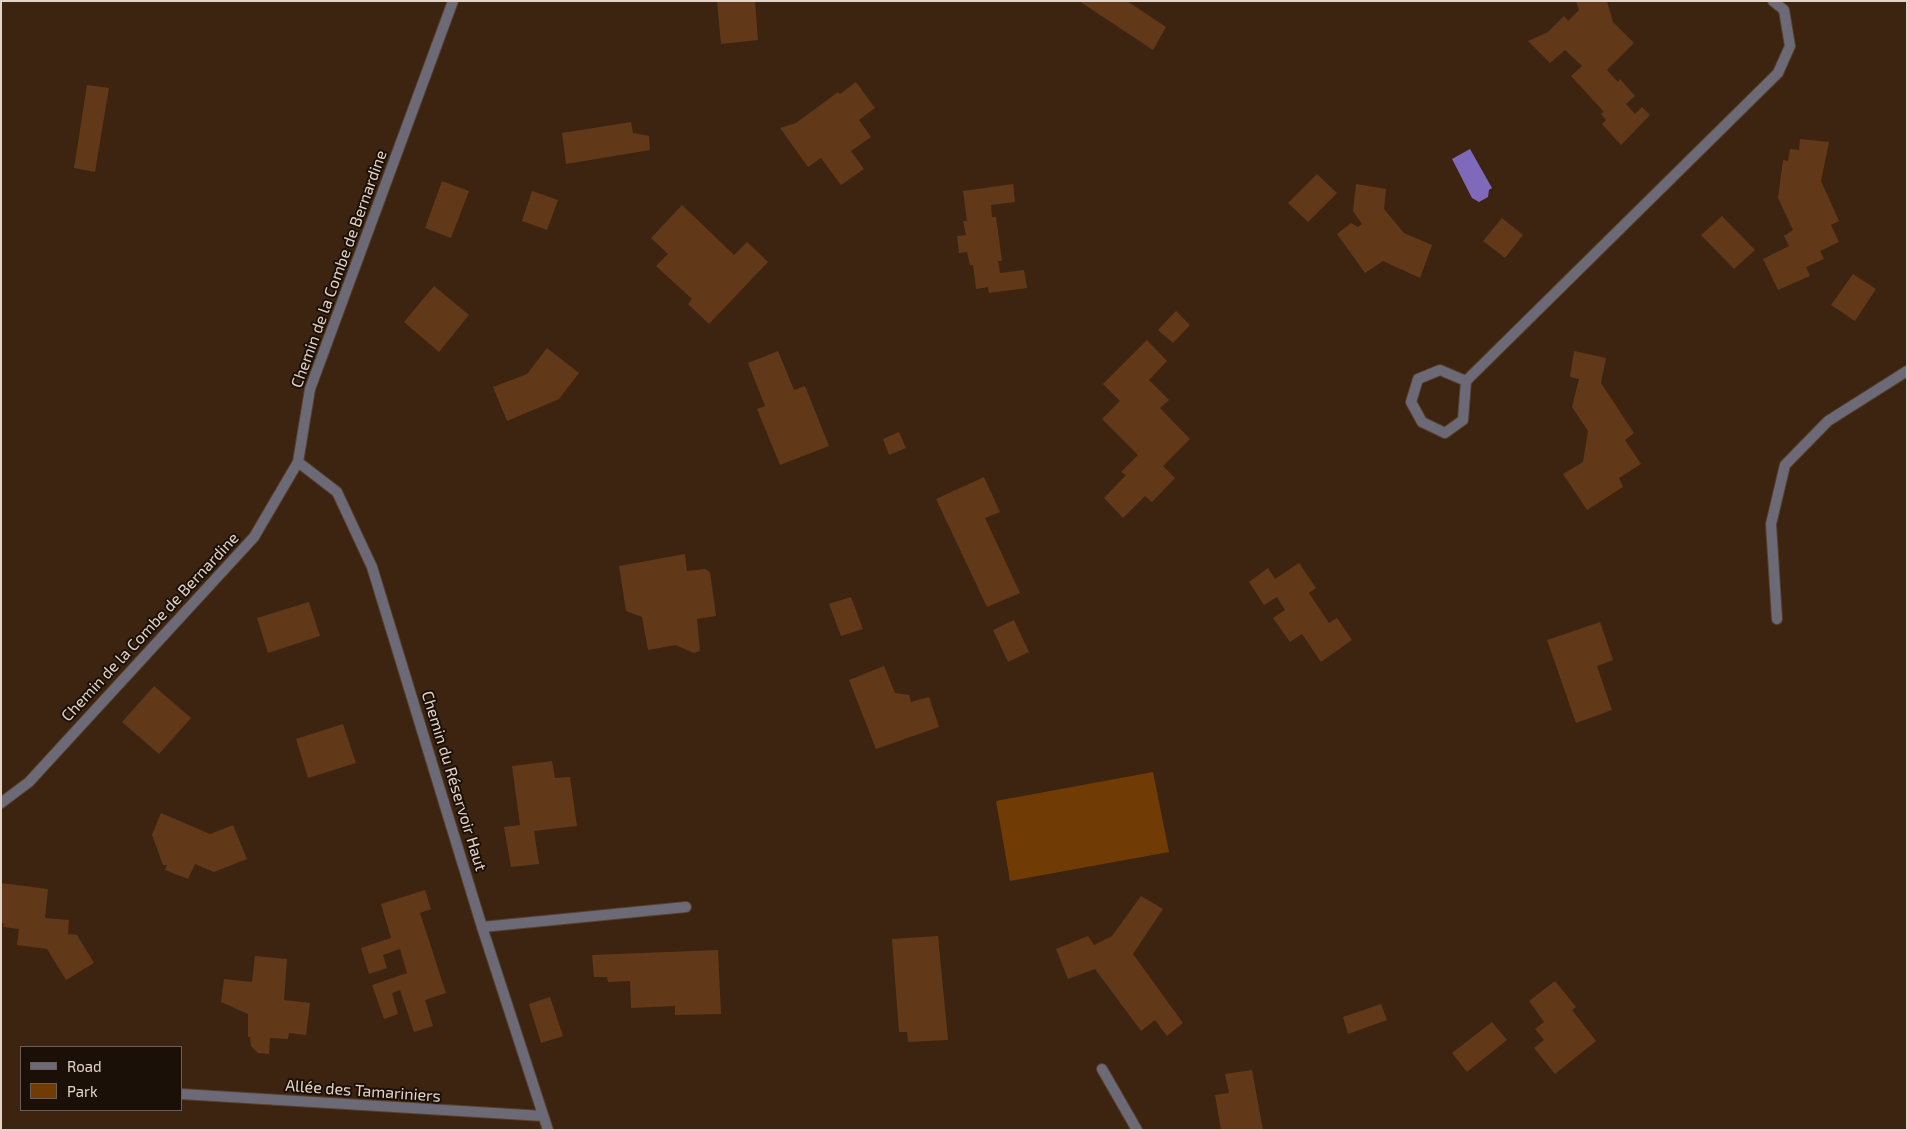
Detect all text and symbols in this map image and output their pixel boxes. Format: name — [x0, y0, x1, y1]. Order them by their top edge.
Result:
street label: Chemin de la Combe de Bernardine — [287, 148, 391, 390]
street label: Chemin de la Combe de Bernardine — [57, 529, 243, 725]
street label: Chemin du Réservoir Haut — [417, 689, 491, 873]
legend — [20, 1046, 182, 1111]
text: Road — [67, 1057, 102, 1075]
street label: Allée des Tamariniers — [285, 1076, 441, 1106]
text: Park — [67, 1082, 98, 1100]

